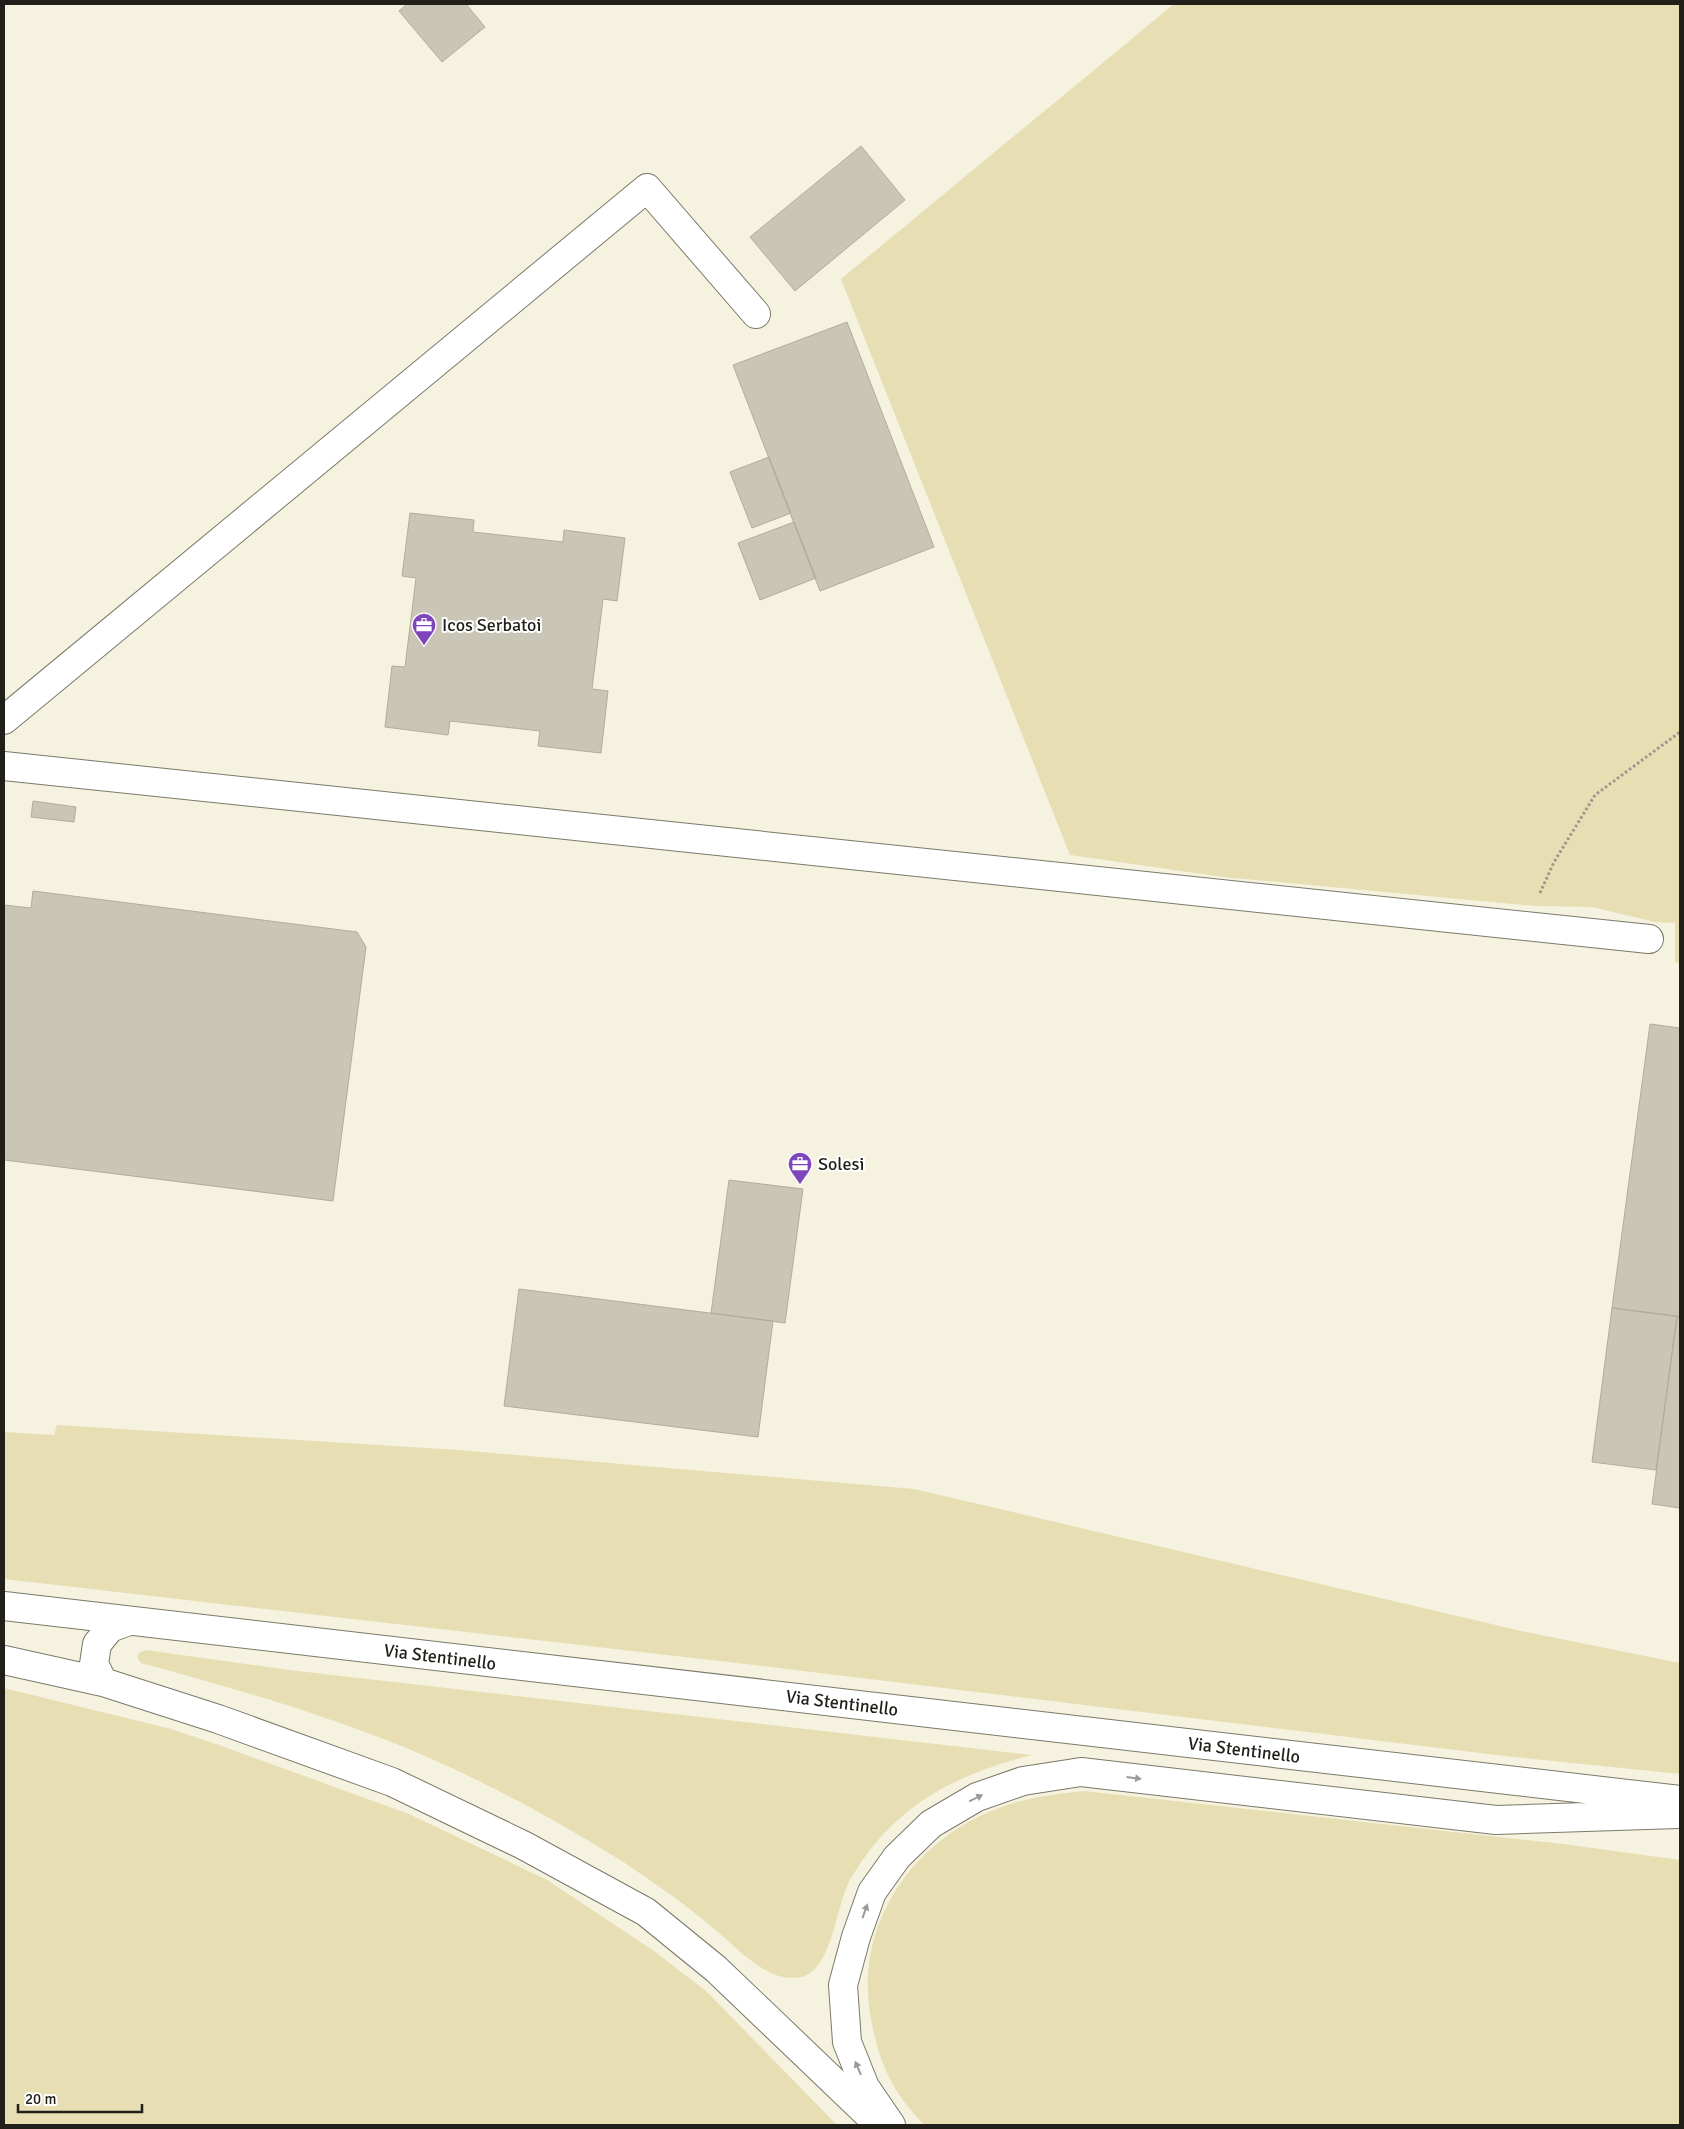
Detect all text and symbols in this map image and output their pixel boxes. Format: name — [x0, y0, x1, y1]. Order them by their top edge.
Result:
office icon: Icos Serbatoi — [411, 612, 437, 646]
place label: Icos Serbatoi — [442, 614, 541, 636]
office icon: Solesi — [787, 1151, 813, 1185]
place label: Solesi — [818, 1153, 864, 1175]
street label: Via Stentinello — [383, 1639, 497, 1675]
street label: Via Stentinello — [785, 1685, 899, 1721]
street label: Via Stentinello — [1187, 1732, 1301, 1768]
one-way arrow — [1126, 1774, 1142, 1782]
one-way arrow — [968, 1794, 983, 1802]
one-way arrow — [862, 1904, 869, 1919]
one-way arrow — [853, 2061, 861, 2075]
scale bar — [18, 2082, 141, 2114]
text: 20 m — [25, 2090, 56, 2108]

